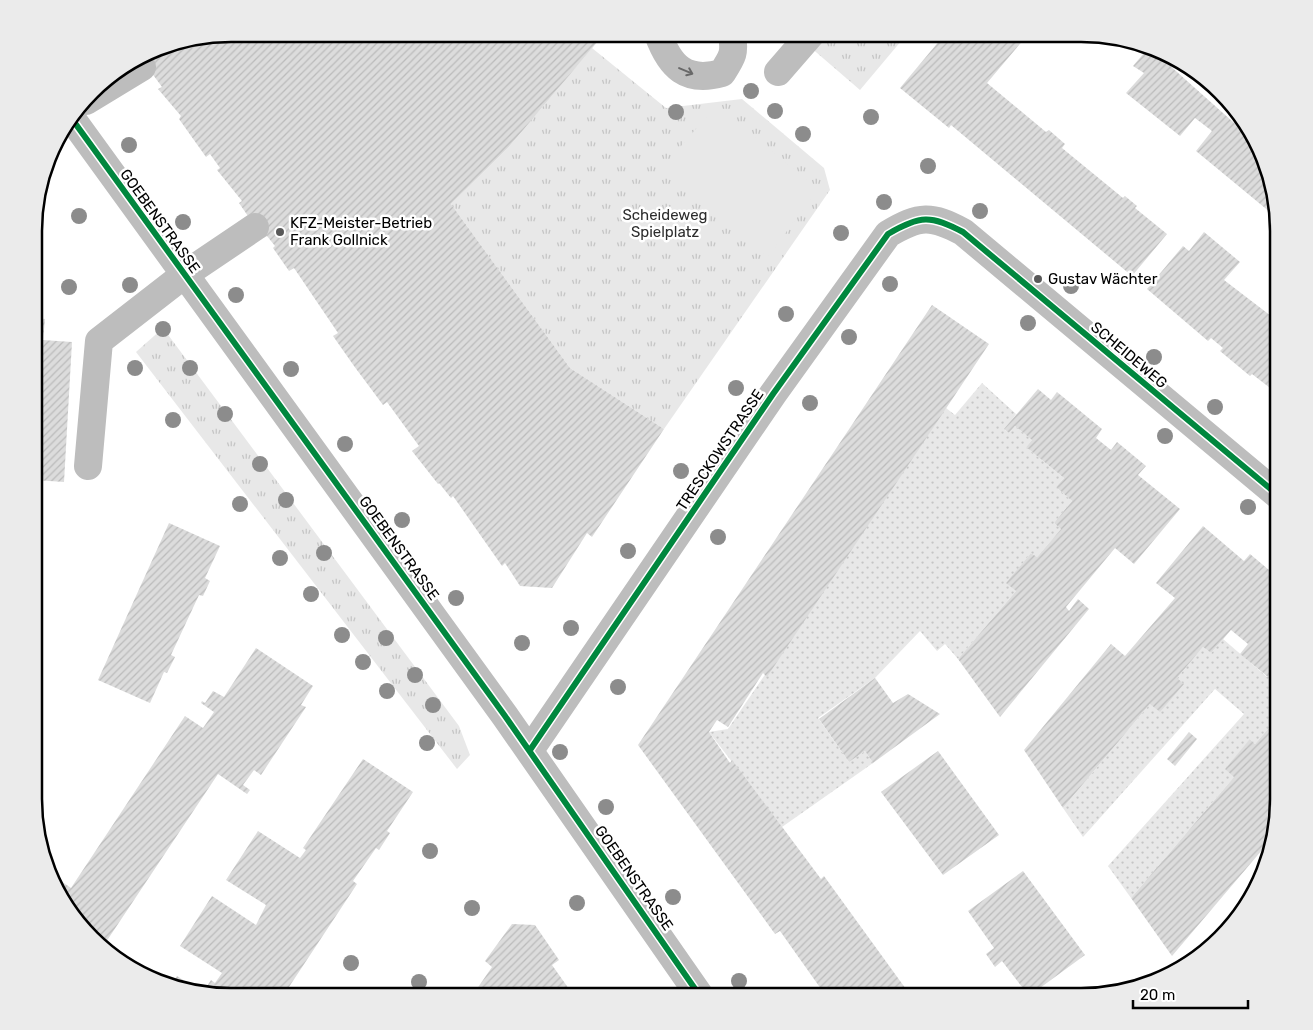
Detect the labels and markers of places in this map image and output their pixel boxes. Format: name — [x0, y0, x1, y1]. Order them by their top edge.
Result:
place label: KFZ-Meister-Betrieb Frank Gollnick — [290, 214, 432, 249]
marker: KFZ-Meister-Betrieb Frank Gollnick — [274, 226, 286, 238]
place label: Gustav Wächter — [1048, 270, 1158, 288]
marker: Gustav Wächter — [1032, 273, 1044, 285]

